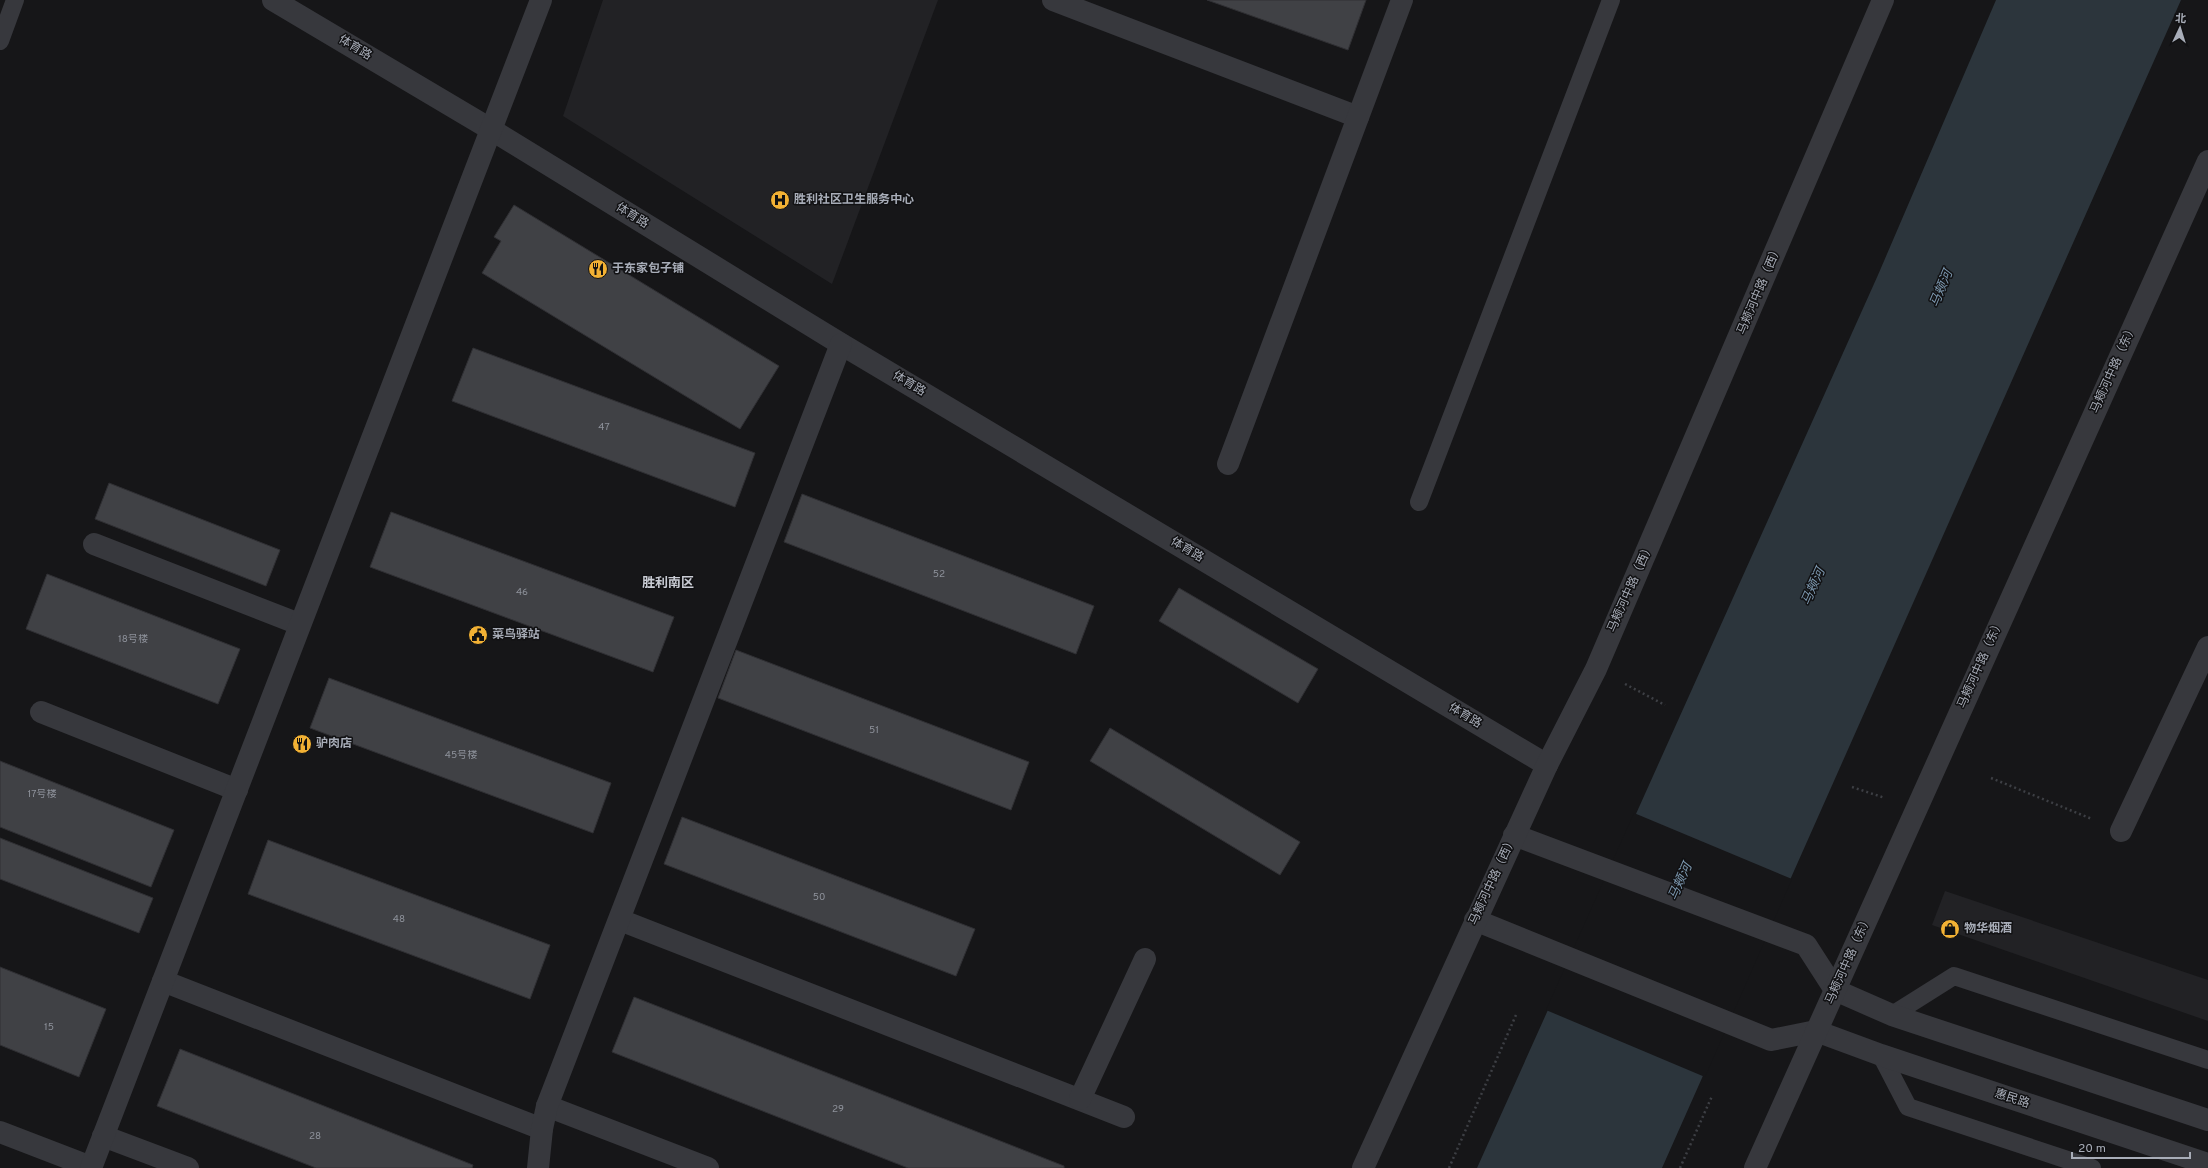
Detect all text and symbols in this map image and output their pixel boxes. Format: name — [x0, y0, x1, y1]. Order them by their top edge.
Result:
north arrow — [2160, 8, 2200, 48]
text: 北 — [2175, 12, 2187, 26]
street label: 体育路 — [335, 32, 375, 64]
hospital icon: 胜利社区卫生服务中心 — [769, 189, 791, 211]
place label: 胜利社区卫生服务中心 — [794, 192, 914, 208]
street label: 体育路 — [612, 200, 652, 232]
street label: 马颊河中路（西） — [1734, 243, 1786, 337]
restaurant icon: 于东家包子铺 — [587, 258, 609, 280]
place label: 于东家包子铺 — [612, 261, 684, 277]
water label: 马颊河 — [1927, 265, 1958, 310]
street label: 马颊河中路（东） — [2087, 322, 2141, 416]
street label: 体育路 — [889, 368, 929, 400]
house number: 47 — [598, 421, 610, 434]
street label: 体育路 — [1167, 534, 1207, 566]
street label: 马颊河中路（西） — [1604, 541, 1658, 635]
water label: 马颊河 — [1799, 563, 1830, 608]
house number: 52 — [933, 568, 945, 581]
district label: 胜利南区 — [642, 575, 694, 592]
house number: 46 — [516, 586, 528, 599]
street label: 马颊河中路（东） — [1954, 617, 2008, 711]
public building icon: 菜鸟驿站 — [467, 624, 489, 646]
place label: 菜鸟驿站 — [492, 627, 540, 643]
house number: 18号楼 — [118, 633, 148, 646]
street label: 体育路 — [1445, 700, 1485, 732]
house number: 51 — [869, 724, 879, 737]
restaurant icon: 驴肉店 — [291, 733, 313, 755]
place label: 驴肉店 — [316, 736, 352, 752]
house number: 45号楼 — [445, 749, 477, 762]
house number: 17号楼 — [28, 788, 56, 801]
street label: 马颊河中路（西） — [1465, 834, 1521, 928]
water label: 马颊河 — [1666, 858, 1697, 903]
house number: 50 — [813, 891, 825, 904]
house number: 48 — [393, 913, 405, 926]
street label: 马颊河中路（东） — [1822, 913, 1876, 1007]
shop icon: 物华烟酒 — [1939, 918, 1961, 940]
place label: 物华烟酒 — [1964, 921, 2012, 937]
house number: 15 — [44, 1021, 54, 1034]
street label: 惠民路 — [1992, 1086, 2032, 1112]
house number: 29 — [832, 1103, 844, 1116]
house number: 28 — [309, 1130, 321, 1143]
scale bar — [2072, 1134, 2190, 1160]
text: 20 m — [2078, 1141, 2106, 1157]

